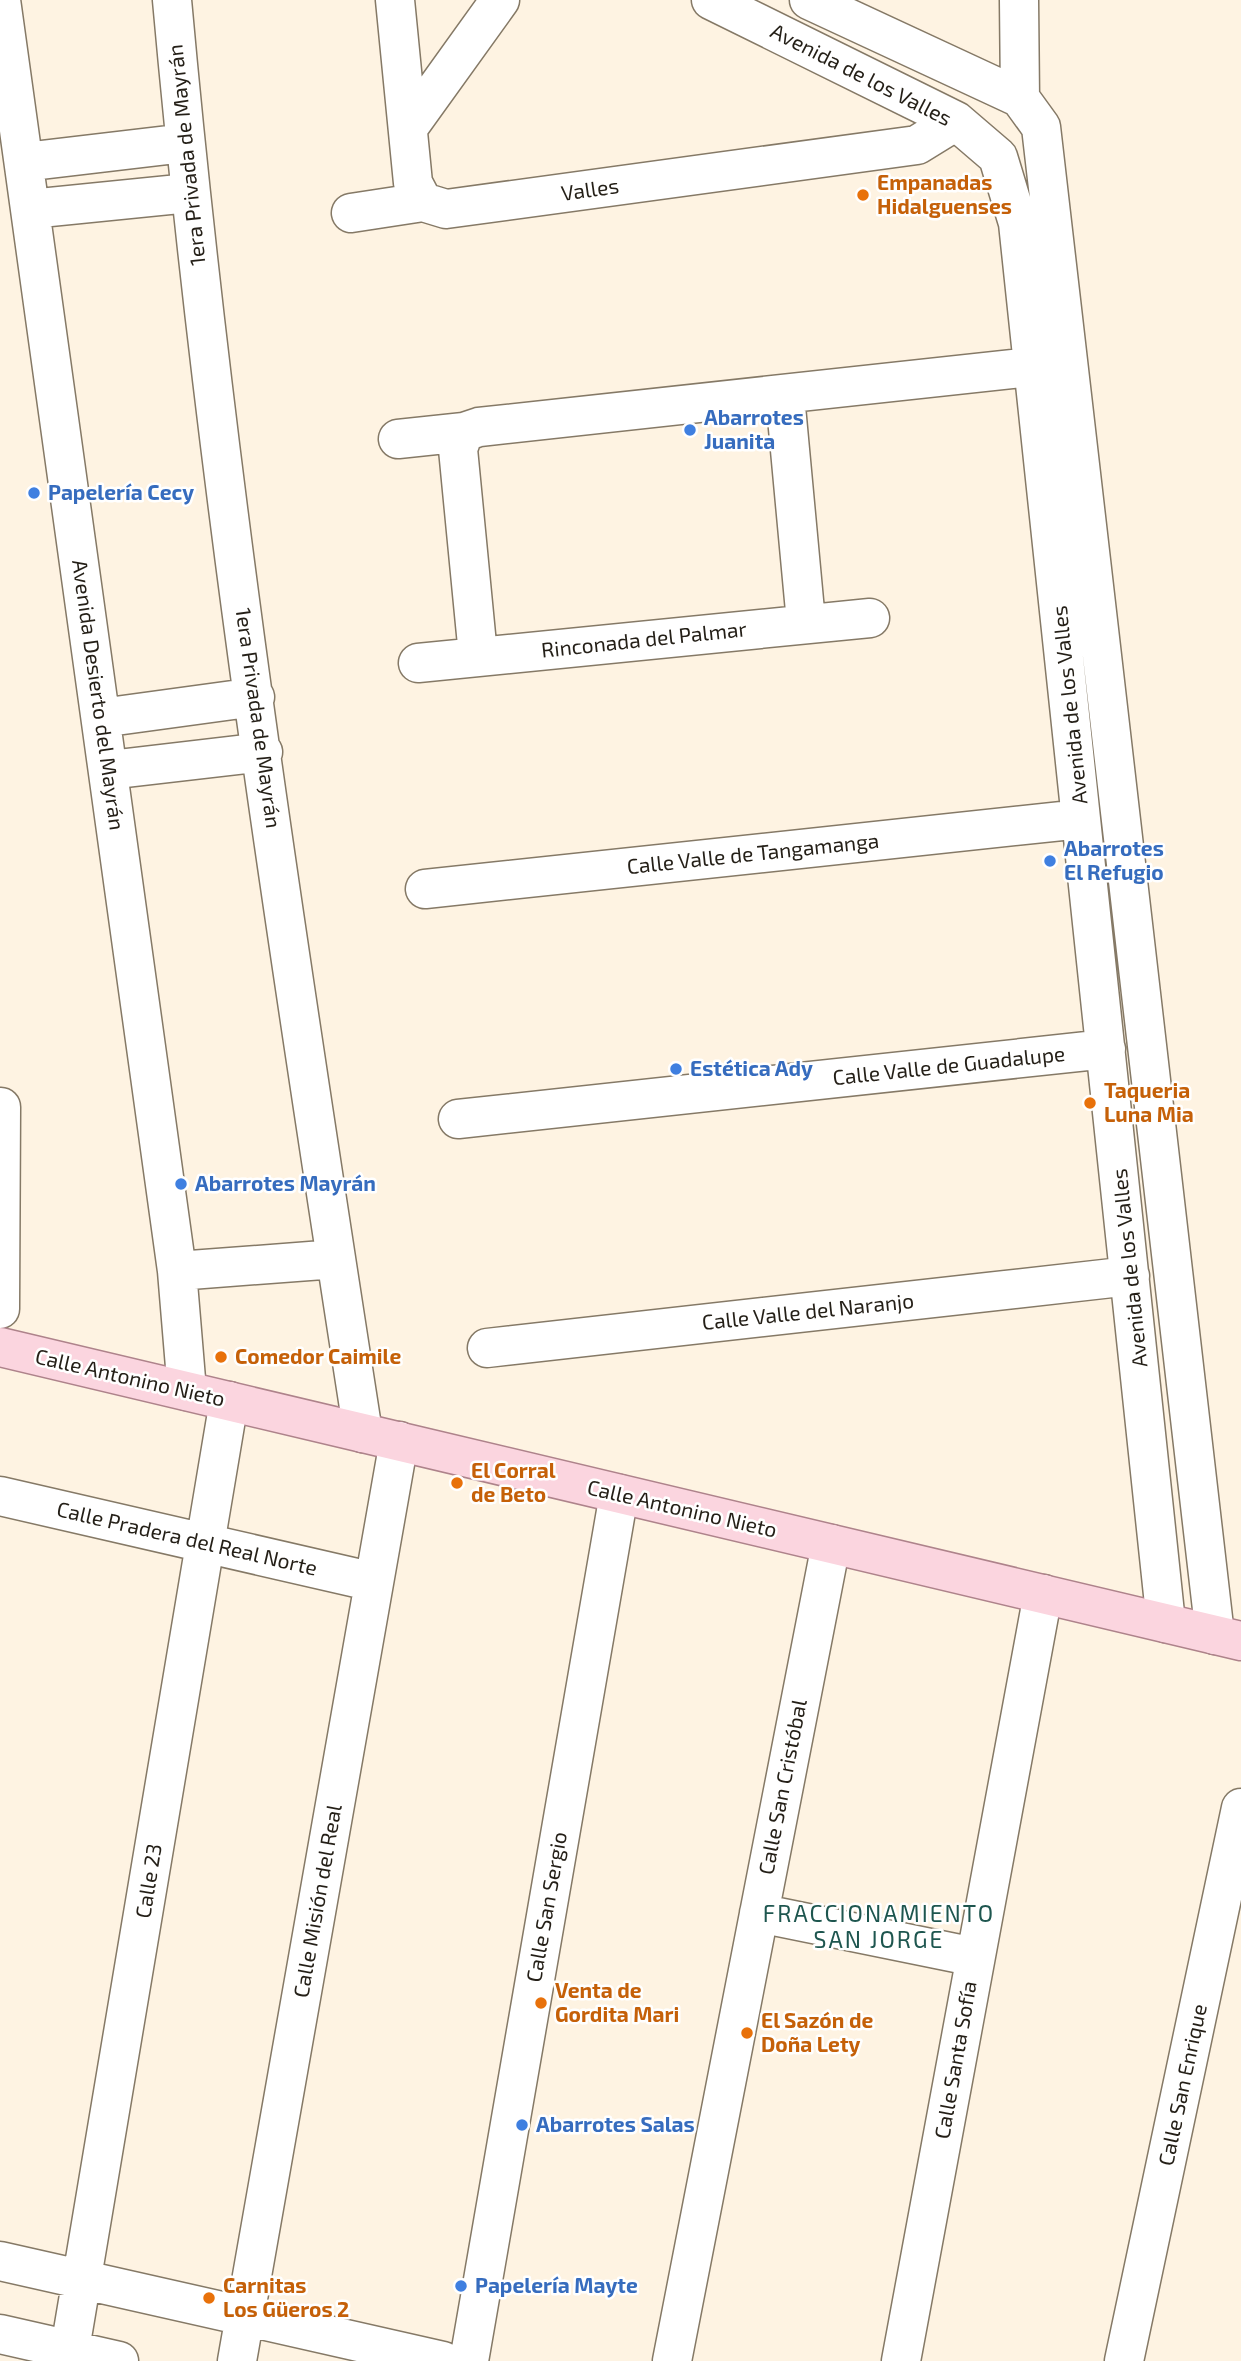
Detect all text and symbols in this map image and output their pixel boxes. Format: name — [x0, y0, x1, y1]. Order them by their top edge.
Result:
street label: Avenida de los Valles — [767, 17, 956, 130]
street label: 1era Privada de Mayrán — [161, 43, 210, 267]
place label: Empanadas Hidalguenses — [877, 169, 1012, 218]
street label: Valles — [559, 172, 620, 205]
marker: Empanadas Hidalguenses — [855, 187, 871, 203]
place label: Abarrotes Juanita — [704, 404, 804, 453]
marker: Abarrotes Juanita — [682, 422, 698, 438]
place label: Papelería Cecy — [48, 479, 194, 505]
marker: Papelería Cecy — [26, 485, 42, 501]
street label: Avenida Desierto del Mayrán — [68, 558, 131, 832]
street label: Avenida de los Valles — [1046, 605, 1091, 806]
street label: 1era Privada de Mayrán — [232, 606, 287, 830]
street label: Rinconada del Palmar — [540, 615, 748, 662]
street label: Calle Valle de Tangamanga — [625, 827, 880, 878]
place label: Abarrotes El Refugio — [1064, 835, 1164, 884]
marker: Abarrotes El Refugio — [1042, 853, 1058, 869]
street label: Calle Valle de Guadalupe — [831, 1040, 1066, 1089]
place label: Estética Ady — [690, 1055, 813, 1081]
marker: Estética Ady — [668, 1061, 684, 1077]
place label: Taqueria Luna Mia — [1104, 1077, 1194, 1126]
marker: Taqueria Luna Mia — [1082, 1095, 1098, 1111]
street label: Avenida de los Valles — [1106, 1168, 1151, 1369]
place label: Abarrotes Mayrán — [195, 1170, 376, 1196]
marker: Abarrotes Mayrán — [173, 1176, 189, 1192]
street label: Calle Valle del Naranjo — [701, 1287, 915, 1335]
street label: Calle Antonino Nieto — [33, 1343, 228, 1411]
place label: Comedor Caimile — [235, 1343, 401, 1368]
marker: Comedor Caimile — [213, 1349, 229, 1365]
place label: El Corral de Beto — [471, 1457, 556, 1506]
street label: Calle Antonino Nieto — [585, 1474, 780, 1542]
marker: El Corral de Beto — [449, 1475, 465, 1491]
street label: Calle Pradera del Real Norte — [55, 1495, 320, 1580]
street label: Calle San Cristóbal — [752, 1696, 811, 1876]
street label: Calle Misión del Real — [287, 1801, 346, 1999]
street label: Calle San Sergio — [520, 1830, 571, 1984]
street label: Calle 23 — [129, 1842, 166, 1920]
district label: FRACCIONAMIENTO SAN JORGE — [763, 1899, 995, 1953]
place label: Venta de Gordita Mari — [555, 1977, 679, 2026]
street label: Calle Santa Sofía — [928, 1979, 981, 2141]
marker: Venta de Gordita Mari — [533, 1995, 549, 2011]
street label: Calle San Enrique — [1152, 2001, 1211, 2168]
place label: El Sazón de Doña Lety — [761, 2007, 873, 2057]
marker: El Sazón de Doña Lety — [739, 2025, 755, 2041]
place label: Abarrotes Salas — [536, 2111, 695, 2136]
marker: Abarrotes Salas — [514, 2117, 530, 2133]
place label: Carnitas Los Güeros 2 — [223, 2272, 349, 2321]
place label: Papelería Mayte — [475, 2272, 638, 2298]
marker: Papelería Mayte — [453, 2278, 469, 2294]
marker: Carnitas Los Güeros 2 — [201, 2290, 217, 2306]

